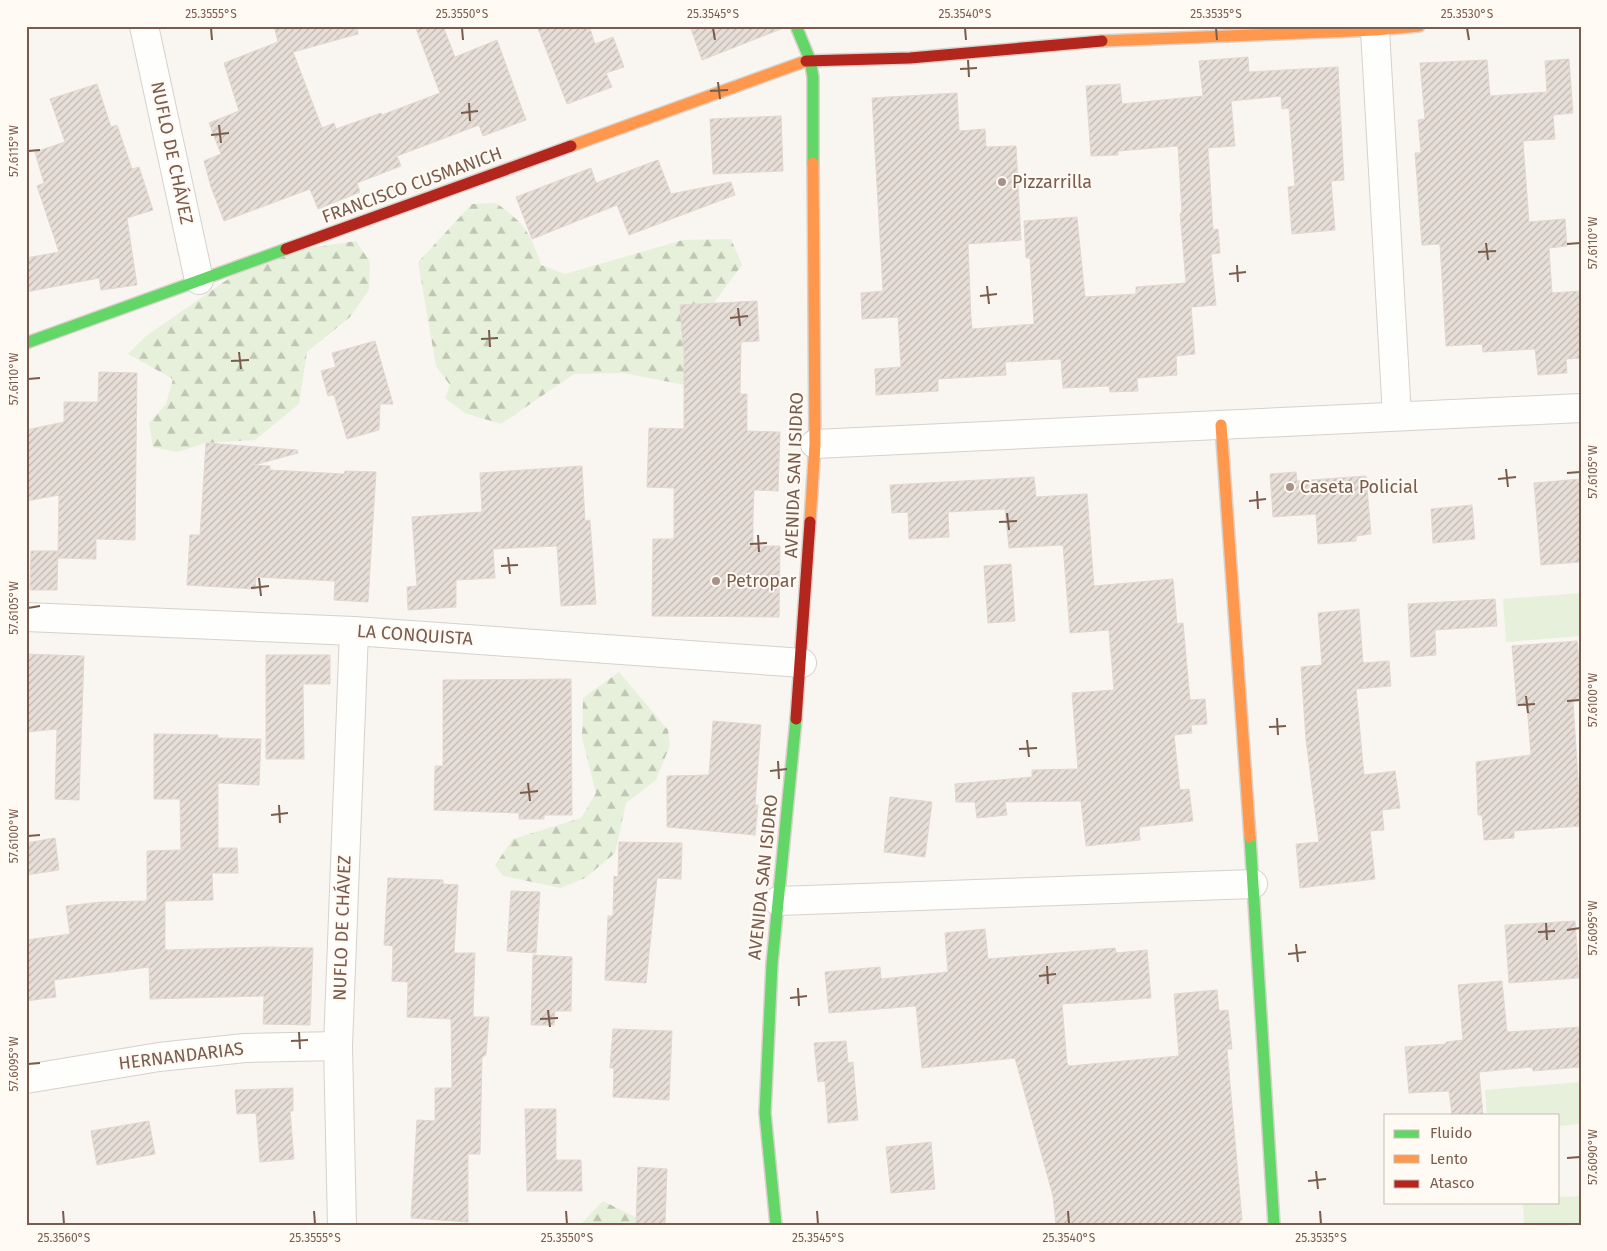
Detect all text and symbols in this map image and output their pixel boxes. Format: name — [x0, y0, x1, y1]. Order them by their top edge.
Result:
text: 25.3555°S — [185, 7, 237, 21]
text: 25.3550°S — [436, 7, 489, 21]
text: 25.3545°S — [687, 7, 739, 21]
text: 25.3540°S — [939, 7, 992, 21]
text: 25.3535°S — [1190, 7, 1242, 21]
text: 25.3530°S — [1441, 7, 1494, 21]
street label: NUFLO DE CHÁVEZ — [146, 79, 199, 227]
text: 57.6115°W — [7, 125, 21, 177]
street label: FRANCISCO CUSMANICH — [319, 142, 505, 228]
place label: Pizzarrilla — [1012, 171, 1092, 193]
marker: Pizzarrilla — [996, 176, 1008, 188]
text: 57.6110°W — [1586, 217, 1600, 269]
text: 57.6110°W — [7, 353, 21, 405]
street label: AVENIDA SAN ISIDRO — [780, 392, 808, 558]
text: 57.6105°W — [1586, 445, 1600, 499]
place label: Caseta Policial — [1300, 476, 1418, 498]
marker: Caseta Policial — [1284, 481, 1296, 493]
place label: Petropar — [726, 570, 796, 592]
marker: Petropar — [710, 575, 722, 587]
text: 57.6105°W — [7, 581, 21, 635]
street label: LA CONQUISTA — [356, 620, 474, 650]
text: 57.6100°W — [1586, 673, 1600, 727]
street label: AVENIDA SAN ISIDRO — [743, 793, 783, 961]
text: 57.6100°W — [7, 809, 21, 863]
street label: NUFLO DE CHÁVEZ — [327, 855, 356, 1001]
text: 57.6095°W — [1586, 900, 1600, 956]
text: 57.6095°W — [7, 1036, 21, 1092]
street label: HERNANDARIAS — [117, 1037, 245, 1075]
legend — [1384, 1114, 1560, 1204]
text: Fluido — [1430, 1124, 1472, 1142]
text: 57.6090°W — [1586, 1129, 1600, 1185]
text: Lento — [1430, 1150, 1468, 1168]
text: Atasco — [1430, 1174, 1475, 1192]
text: 25.3560°S — [38, 1231, 91, 1245]
text: 25.3555°S — [289, 1231, 341, 1245]
text: 25.3550°S — [541, 1231, 594, 1245]
text: 25.3545°S — [792, 1231, 844, 1245]
text: 25.3540°S — [1043, 1231, 1096, 1245]
text: 25.3535°S — [1295, 1231, 1347, 1245]

